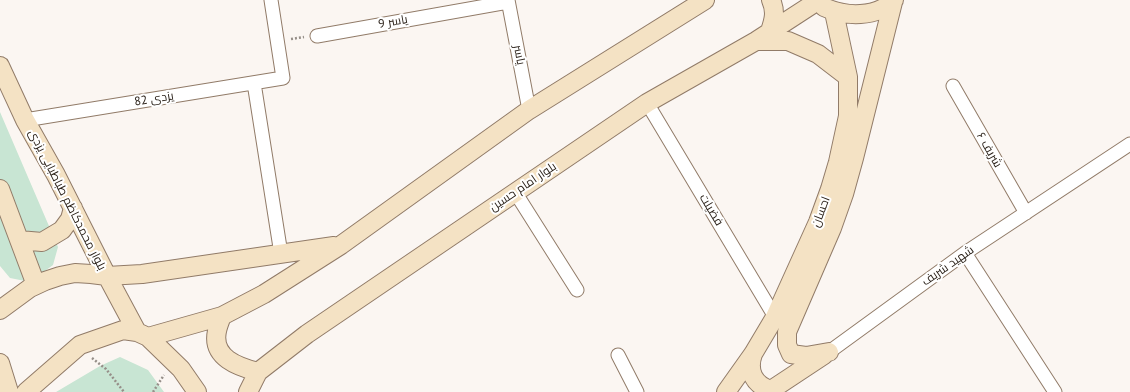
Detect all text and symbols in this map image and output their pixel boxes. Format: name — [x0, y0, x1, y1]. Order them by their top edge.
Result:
street label: یاسر 9 — [377, 12, 409, 32]
street label: یاسر — [510, 44, 528, 66]
street label: یزدی 82 — [133, 89, 175, 109]
street label: بلوار محمدکاظم طباطبایی یزدی — [25, 127, 109, 273]
street label: شریف ۶ — [973, 130, 1005, 170]
street label: بلوار امام حسین — [487, 159, 559, 215]
street label: فضیلت — [696, 191, 726, 229]
street label: احسان — [809, 195, 833, 229]
street label: شهید شریف — [919, 243, 977, 289]

